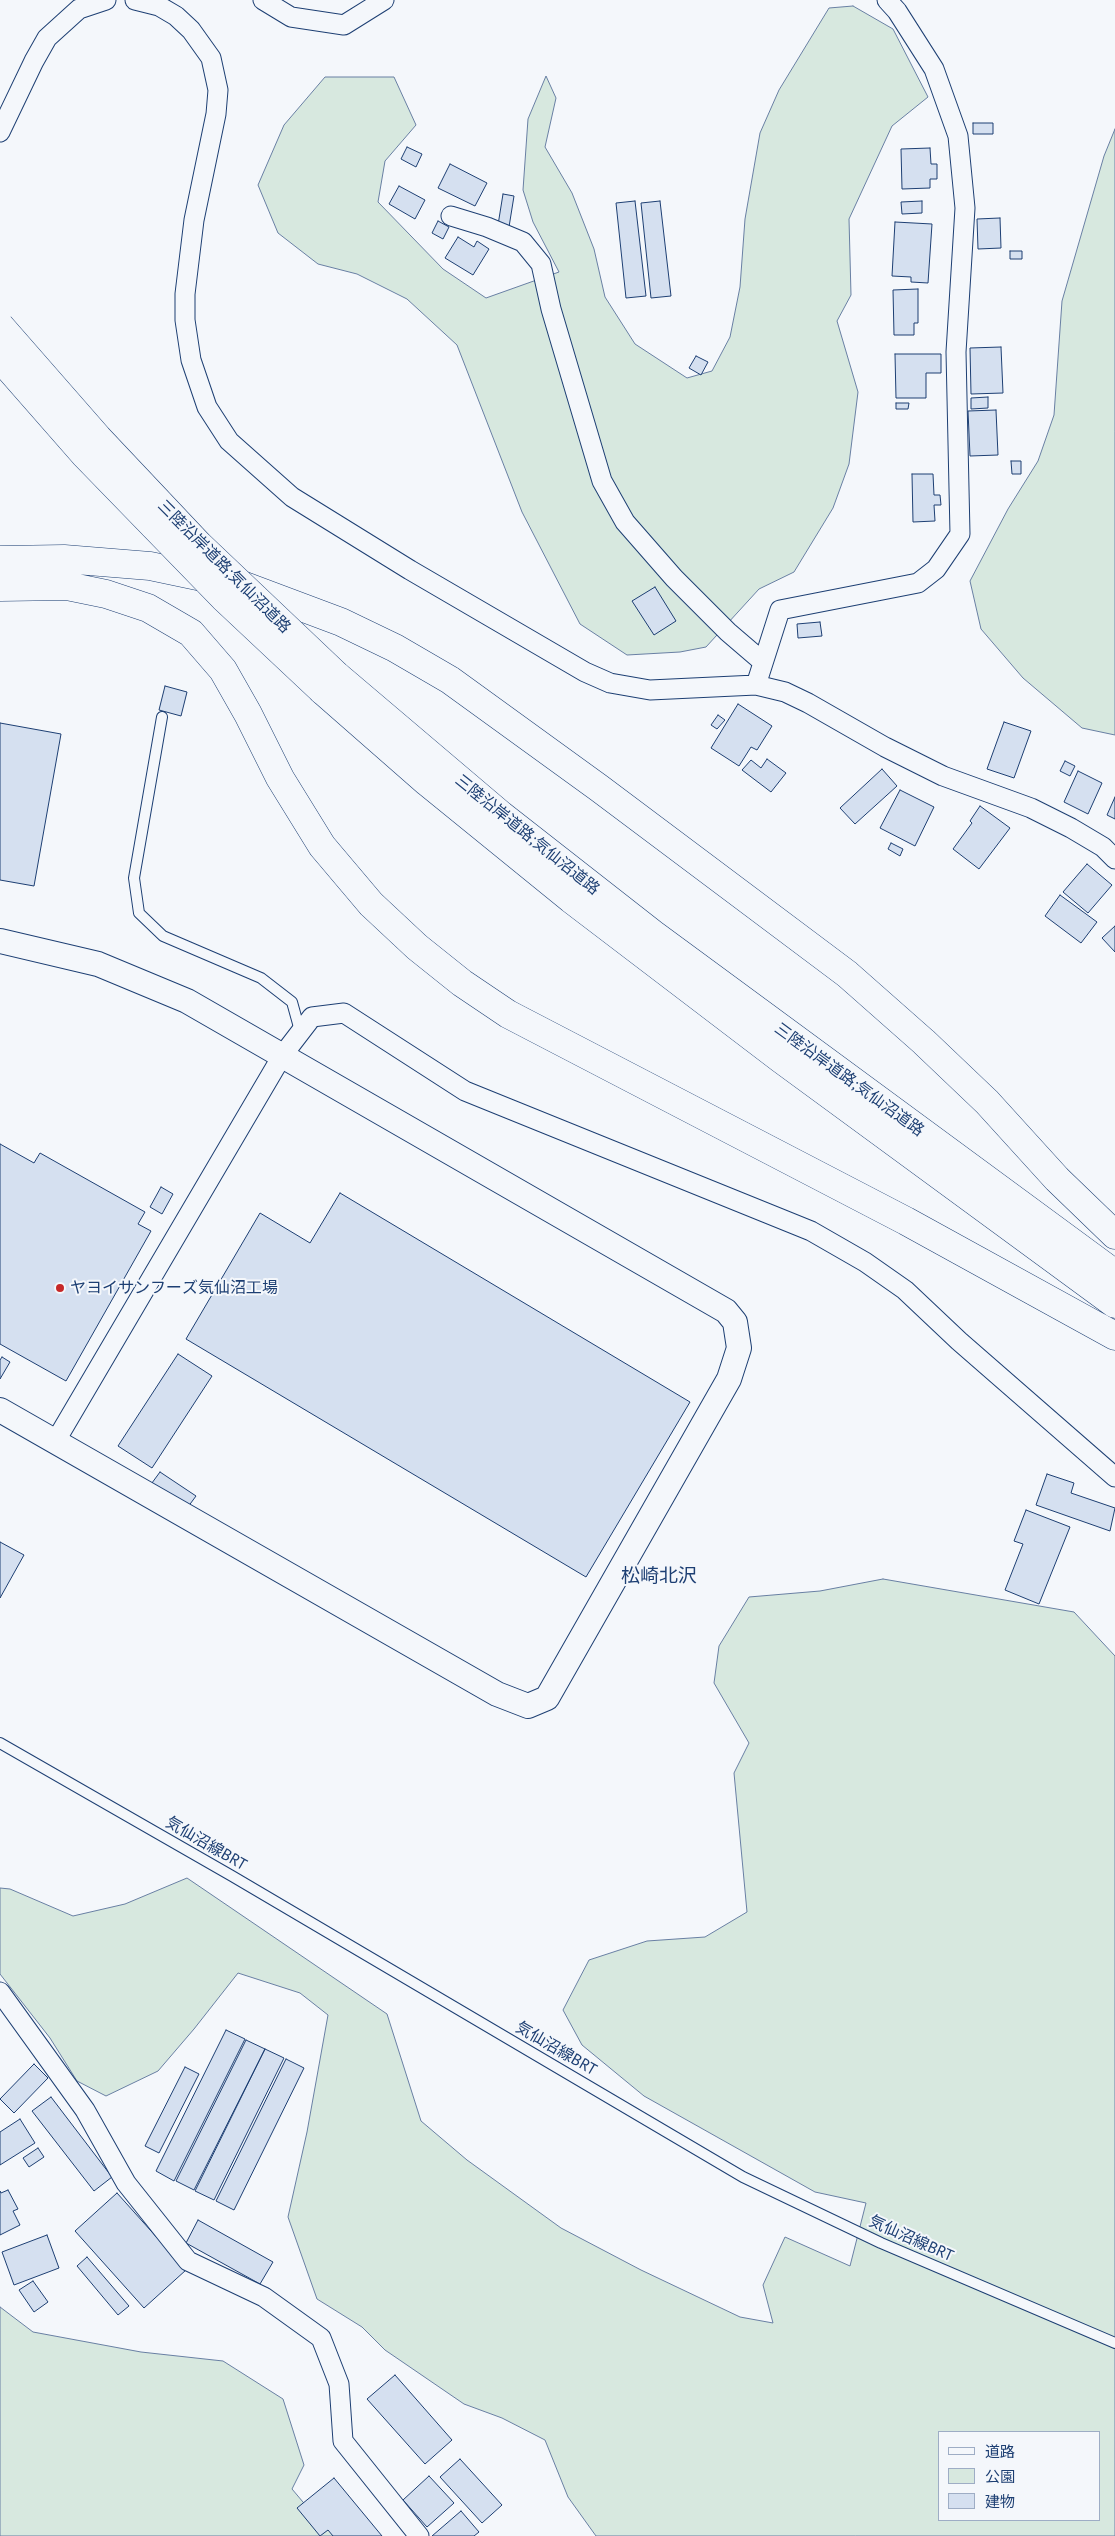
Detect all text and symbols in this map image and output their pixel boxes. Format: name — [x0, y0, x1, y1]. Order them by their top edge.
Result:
street label: 三陸沿岸道路;気仙沼道路 — [154, 497, 294, 637]
street label: 三陸沿岸道路;気仙沼道路 — [451, 771, 603, 899]
street label: 三陸沿岸道路;気仙沼道路 — [771, 1019, 927, 1141]
place label: ヤヨイサンフーズ気仙沼工場 — [70, 1278, 278, 1298]
marker: ヤヨイサンフーズ気仙沼工場 — [54, 1282, 66, 1294]
district label: 松崎北沢 — [621, 1566, 697, 1588]
street label: 気仙沼線BRT — [162, 1813, 250, 1875]
street label: 気仙沼線BRT — [512, 2018, 600, 2080]
street label: 気仙沼線BRT — [866, 2212, 956, 2266]
legend — [938, 2431, 1100, 2521]
text: 道路 — [985, 2442, 1015, 2461]
text: 公園 — [985, 2467, 1015, 2486]
text: 建物 — [985, 2492, 1015, 2511]

